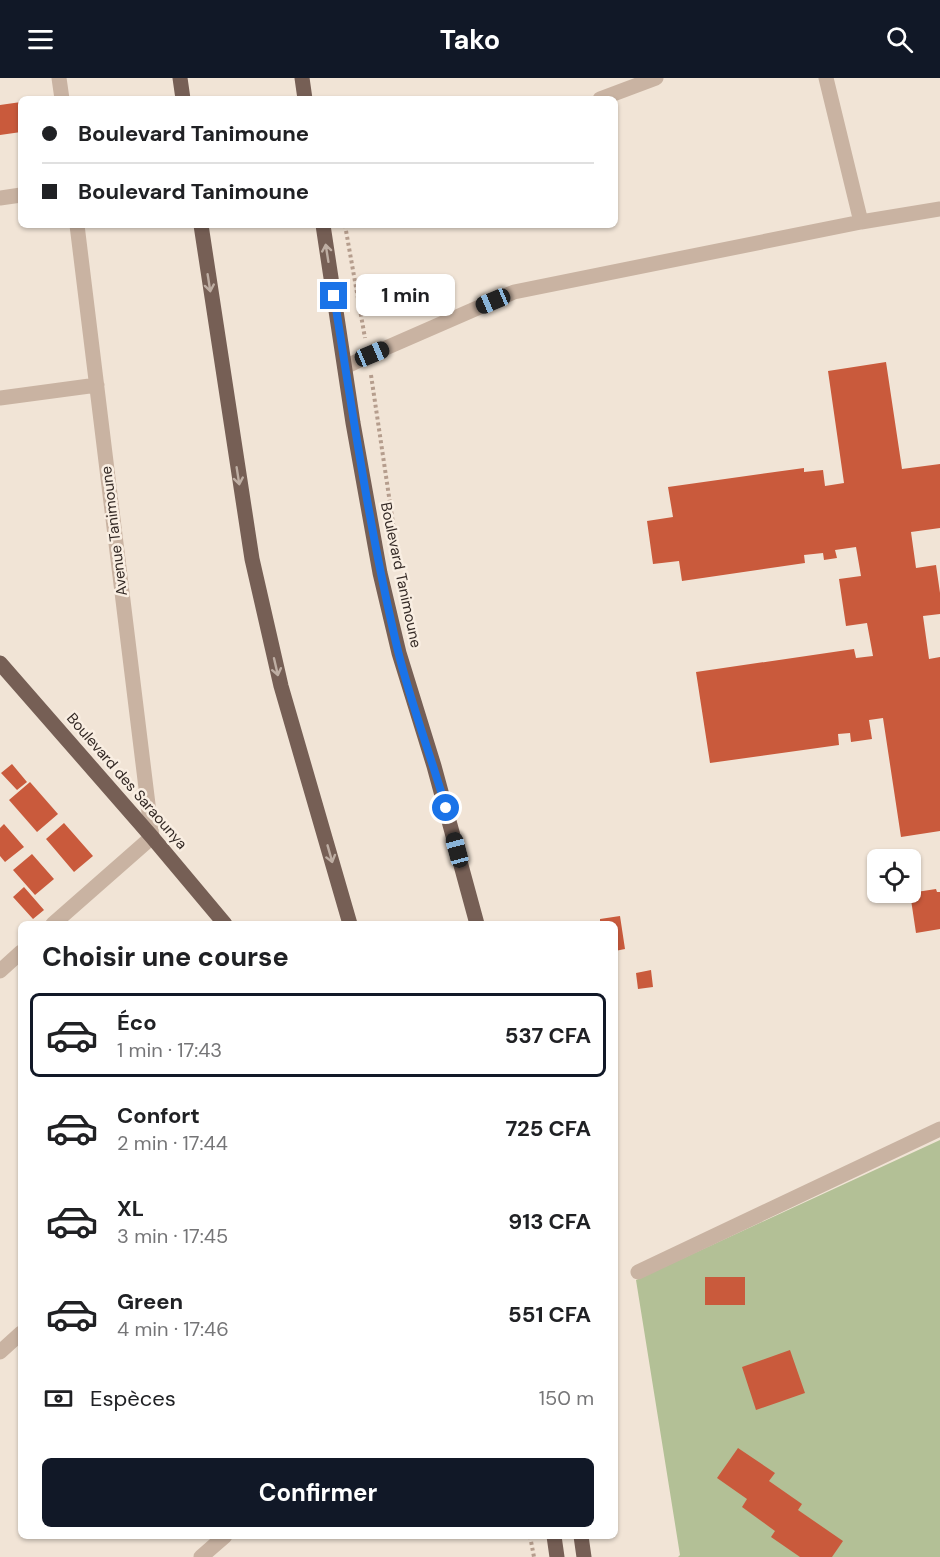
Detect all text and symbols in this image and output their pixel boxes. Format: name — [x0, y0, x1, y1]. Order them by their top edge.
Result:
text: Tako — [440, 22, 500, 57]
icon: menu — [24, 23, 57, 56]
icon: search — [883, 23, 916, 56]
text: Boulevard Tanimoune — [78, 119, 309, 148]
text: Boulevard Tanimoune — [78, 177, 309, 206]
one-way arrow — [321, 244, 332, 264]
one-way arrow — [204, 273, 215, 292]
callout: 1 min — [355, 275, 454, 317]
route end — [320, 282, 347, 309]
text: 1 min — [381, 282, 430, 308]
car — [473, 286, 513, 316]
car — [352, 339, 392, 369]
street label: Avenue Tanimoune — [96, 465, 132, 597]
one-way arrow — [233, 465, 244, 485]
street label: Boulevard Tanimoune — [376, 500, 426, 650]
one-way arrow — [271, 657, 283, 676]
street label: Boulevard des Saraounya — [62, 709, 192, 853]
route start — [432, 794, 459, 821]
car — [444, 830, 470, 870]
one-way arrow — [325, 845, 336, 864]
map controls — [867, 849, 921, 903]
button: locate — [867, 849, 921, 903]
text: Choisir une course — [42, 939, 289, 974]
icon: car — [45, 1008, 99, 1062]
text: Éco — [117, 1008, 157, 1037]
text: 537 CFA — [505, 1021, 591, 1050]
text: 1 min · 17:43 — [117, 1037, 222, 1063]
icon: car — [45, 1101, 99, 1155]
text: Confort — [117, 1101, 200, 1130]
text: 725 CFA — [505, 1114, 591, 1143]
text: 2 min · 17:44 — [117, 1130, 228, 1156]
icon: car — [45, 1194, 99, 1248]
text: XL — [117, 1194, 144, 1223]
text: 913 CFA — [508, 1207, 591, 1236]
text: 3 min · 17:45 — [117, 1223, 228, 1249]
icon: car — [45, 1287, 99, 1341]
text: Green — [117, 1287, 183, 1316]
text: 551 CFA — [508, 1300, 591, 1329]
text: 4 min · 17:46 — [117, 1316, 229, 1342]
icon: cash — [42, 1382, 75, 1415]
text: Espèces — [90, 1384, 176, 1413]
text: 150 m — [539, 1385, 594, 1411]
button: Confirmer — [42, 1458, 594, 1527]

